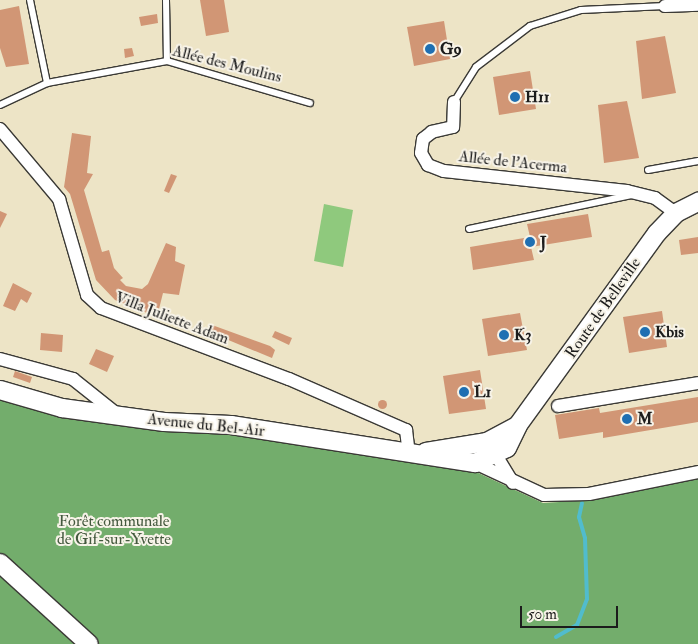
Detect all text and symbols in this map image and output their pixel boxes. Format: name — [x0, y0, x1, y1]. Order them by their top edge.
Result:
place label: G9 — [440, 39, 462, 59]
street label: Allée des Moulins — [170, 41, 284, 87]
marker: G9 — [424, 43, 436, 55]
place label: H11 — [525, 87, 550, 107]
marker: H11 — [509, 91, 521, 103]
street label: Allée de l'Acerma — [458, 147, 568, 177]
place label: J — [540, 232, 547, 252]
marker: J — [524, 236, 536, 248]
street label: Route de Belleville — [561, 254, 645, 362]
street label: Villa Juliette Adam — [112, 287, 232, 349]
place label: Kbis — [655, 322, 684, 342]
place label: K3 — [514, 325, 531, 345]
marker: Kbis — [639, 326, 651, 338]
marker: K3 — [498, 329, 510, 341]
place label: L1 — [474, 382, 491, 402]
marker: L1 — [458, 386, 470, 398]
street label: Avenue du Bel-Air — [147, 409, 265, 441]
place label: M — [637, 409, 652, 429]
marker: M — [621, 413, 633, 425]
park label: Forêt communale de Gif-sur-Yvette — [57, 511, 171, 549]
scale bar — [523, 596, 620, 628]
text: 50 m — [528, 605, 557, 624]

